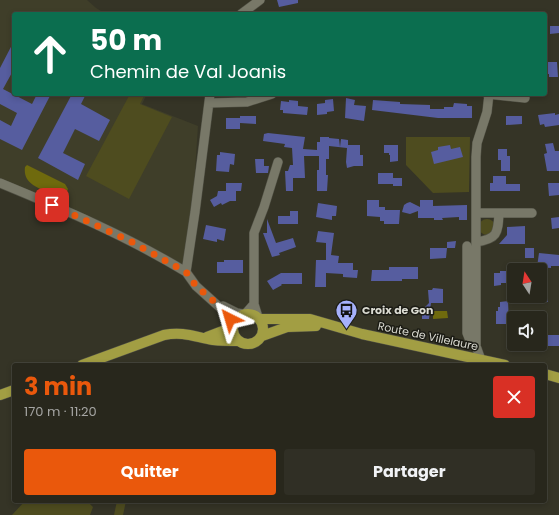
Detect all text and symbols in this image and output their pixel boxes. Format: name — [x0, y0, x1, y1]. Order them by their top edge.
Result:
text: 50 m — [90, 21, 162, 60]
icon: ahead — [24, 28, 76, 80]
text: Chemin de Val Joanis — [90, 59, 286, 84]
pin — [35, 188, 69, 222]
icon: arrive — [41, 194, 63, 216]
north arrow — [507, 263, 547, 303]
map controls — [507, 263, 547, 351]
bus stop icon: Croix de Gon — [333, 297, 359, 330]
position arrow — [209, 298, 251, 340]
place label: Croix de Gon — [362, 302, 434, 318]
button: sound — [507, 311, 547, 351]
street label: Route de Villelaure — [376, 318, 480, 354]
text: 3 min — [24, 370, 92, 403]
button: close — [493, 376, 535, 418]
text: 170 m · 11:20 — [24, 402, 97, 421]
button: Quitter — [24, 449, 276, 495]
button: Partager — [284, 449, 535, 495]

